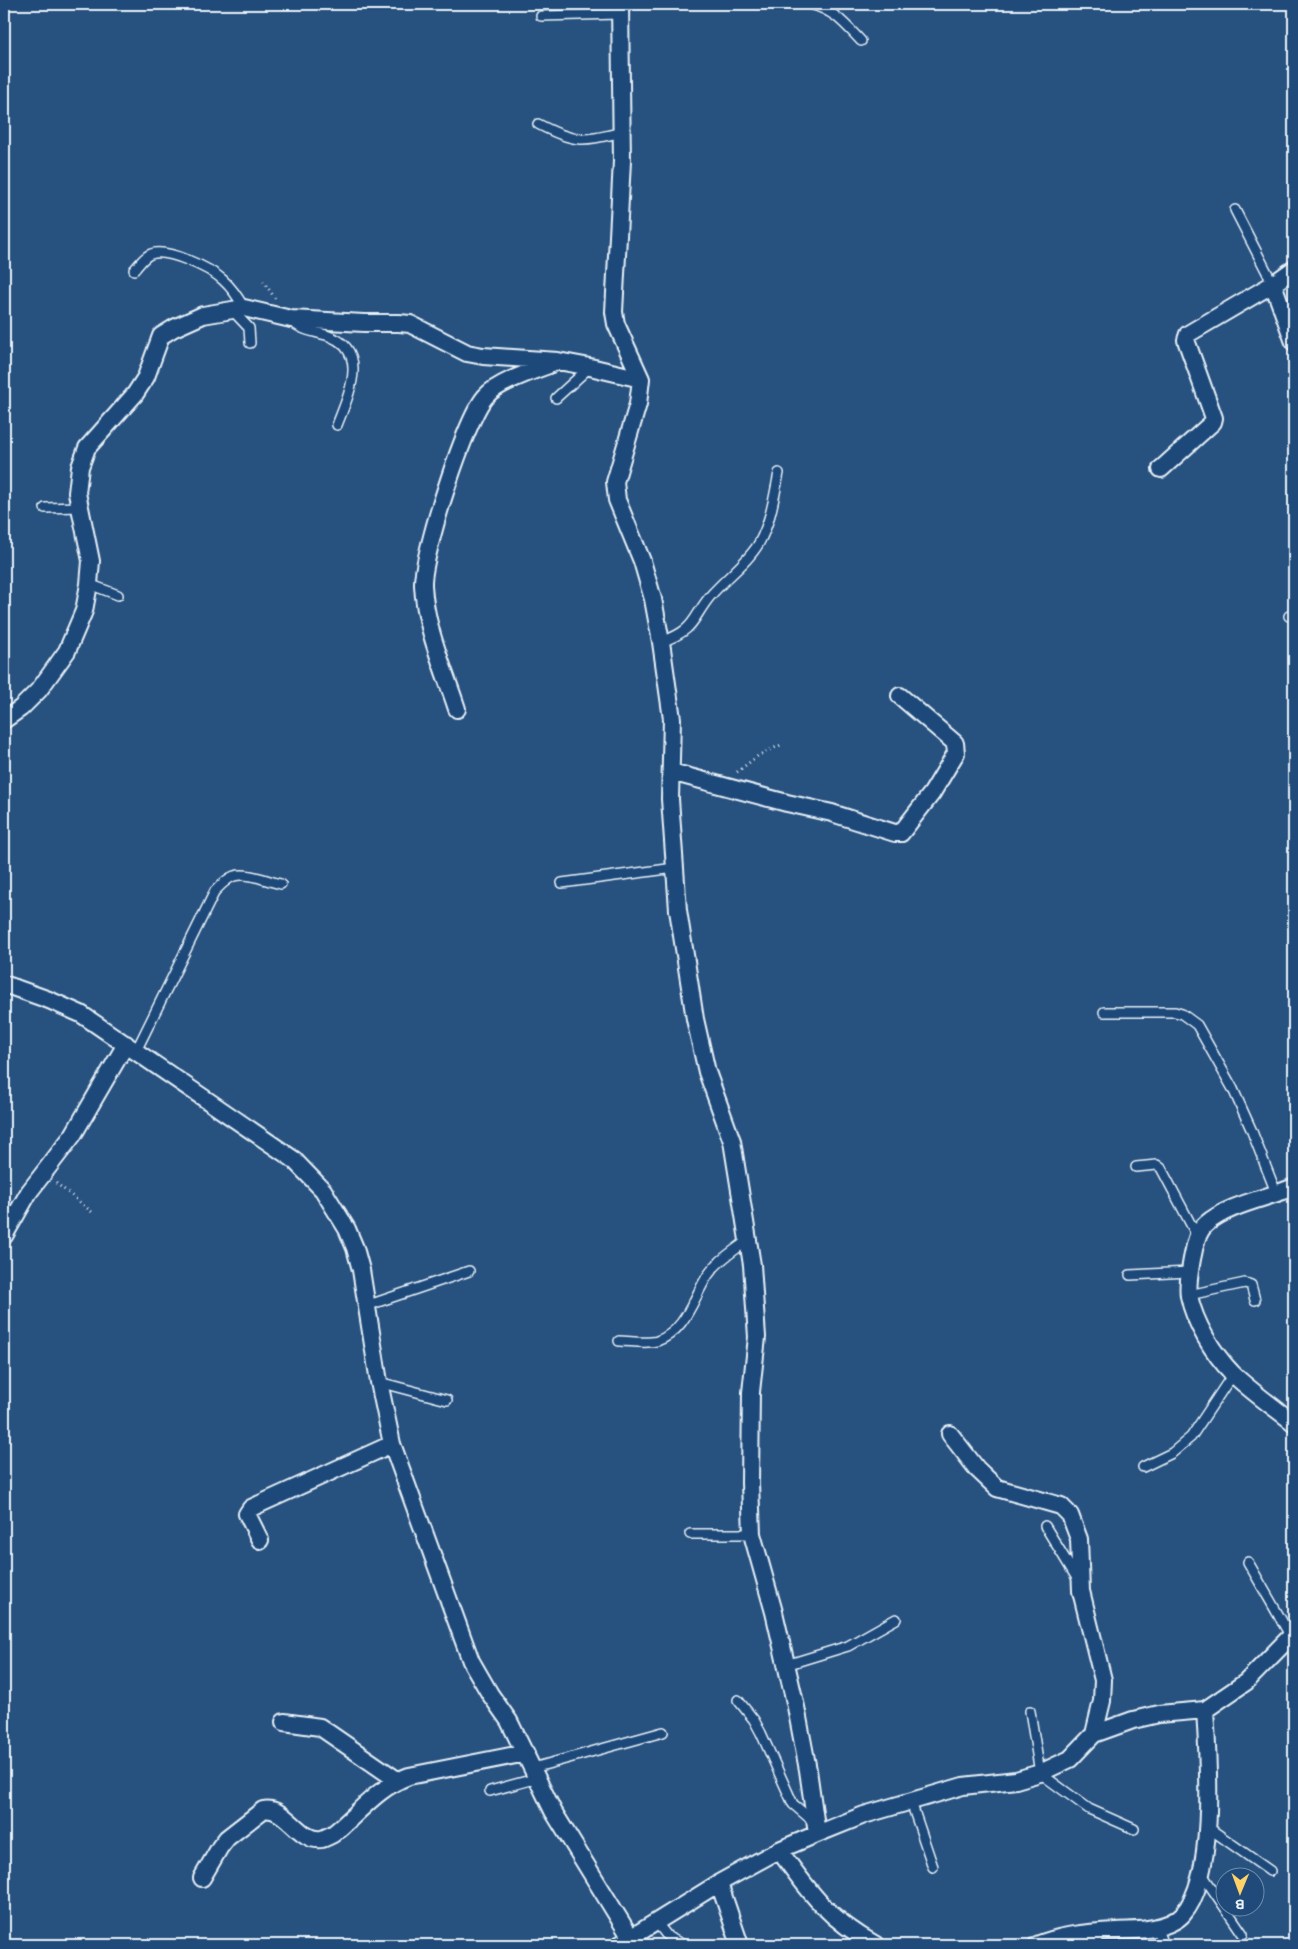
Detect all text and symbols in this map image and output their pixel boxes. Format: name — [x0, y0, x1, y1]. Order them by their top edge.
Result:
north arrow — [1216, 1866, 1266, 1916]
text: B — [1235, 1896, 1244, 1913]

